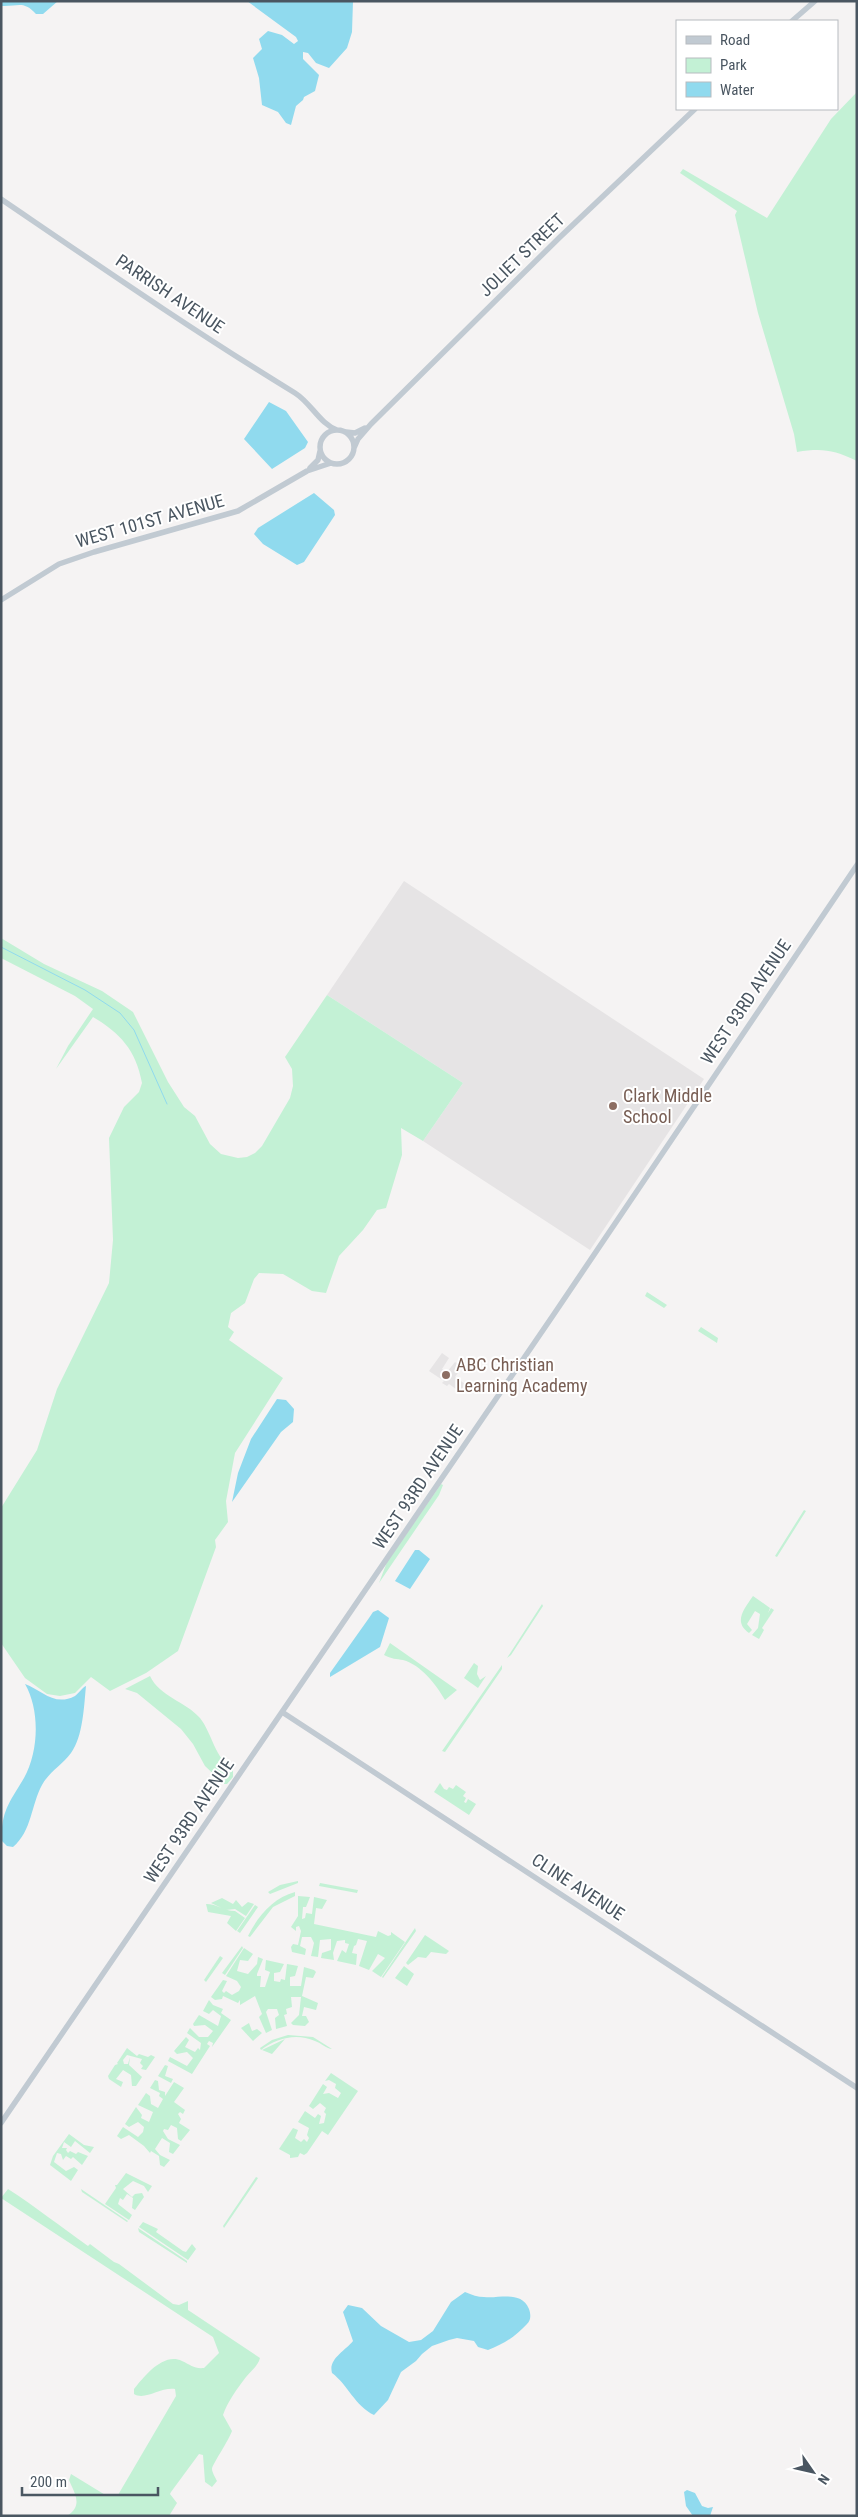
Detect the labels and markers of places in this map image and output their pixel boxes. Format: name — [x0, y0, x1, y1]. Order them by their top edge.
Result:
place label: Clark Middle School — [623, 1085, 712, 1127]
marker: Clark Middle School — [607, 1100, 619, 1112]
place label: ABC Christian Learning Academy — [456, 1354, 588, 1396]
marker: ABC Christian Learning Academy — [440, 1369, 452, 1381]

